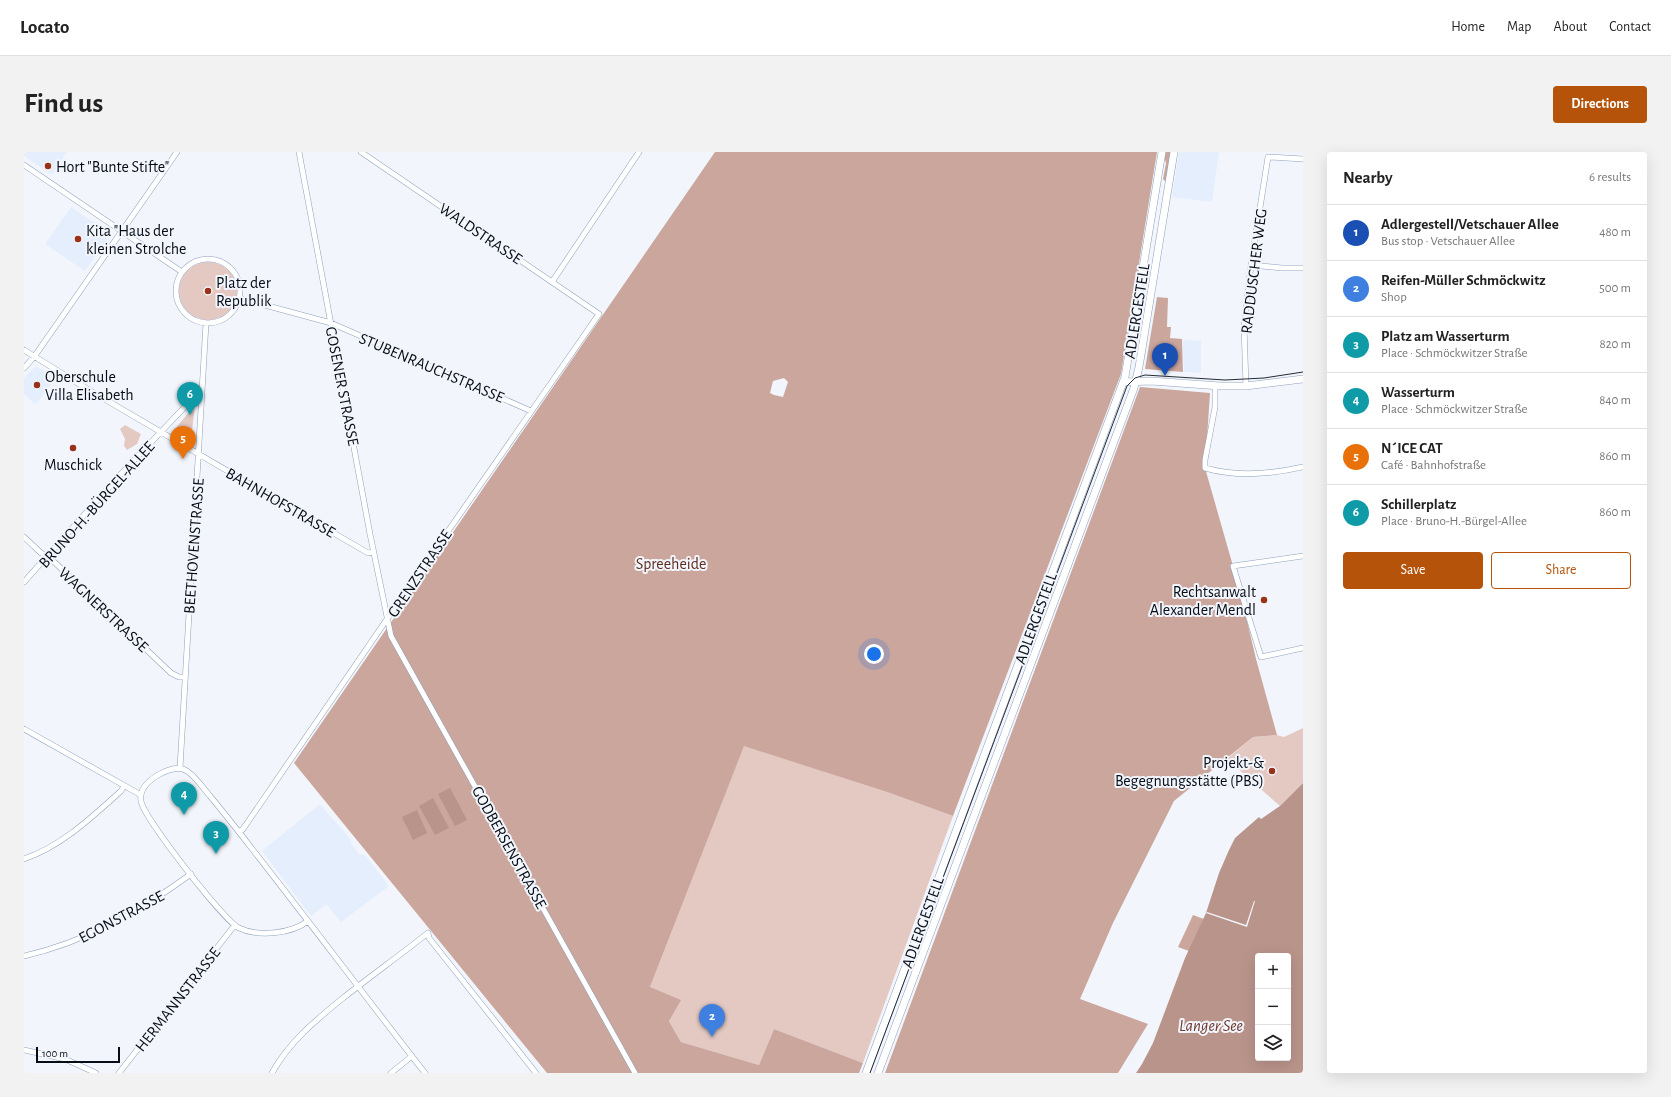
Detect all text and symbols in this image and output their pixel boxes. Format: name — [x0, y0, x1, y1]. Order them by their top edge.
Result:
text: Locato — [20, 18, 69, 37]
text: Home — [1451, 20, 1485, 34]
text: Map — [1507, 20, 1531, 34]
text: About — [1553, 20, 1587, 34]
text: Contact — [1609, 20, 1651, 34]
button: Directions — [1553, 86, 1647, 123]
text: Find us — [24, 90, 103, 118]
place label: Hort "Bunte Stifte" — [56, 159, 169, 175]
marker: Hort "Bunte Stifte" — [43, 161, 53, 171]
text: Nearby — [1343, 169, 1393, 186]
text: 6 results — [1589, 171, 1631, 184]
street label: WALDSTRASSE — [436, 200, 525, 268]
street label: RADDUSCHER WEG — [1238, 208, 1270, 335]
text: Adlergestell/Vetschauer Allee — [1381, 217, 1559, 232]
place label: Kita "Haus der kleinen Strolche — [86, 223, 187, 257]
text: 1 — [1354, 226, 1358, 239]
text: 480 m — [1599, 226, 1631, 239]
marker: Kita "Haus der kleinen Strolche — [73, 234, 83, 244]
text: Bus stop · Vetschauer Allee — [1381, 235, 1515, 248]
street label: ADLERGESTELL — [1122, 262, 1152, 360]
text: Reifen-Müller Schmöckwitz — [1381, 273, 1546, 288]
place label: Platz der Republik — [216, 275, 272, 309]
text: 2 — [1353, 282, 1359, 295]
text: 500 m — [1599, 282, 1631, 295]
marker: Platz der Republik — [203, 286, 213, 296]
text: Shop — [1381, 291, 1407, 304]
street label: GOSENER STRASSE — [323, 325, 361, 448]
text: Platz am Wasserturm — [1381, 329, 1510, 344]
street label: STUBENRAUCHSTRASSE — [357, 330, 507, 406]
text: 3 — [1353, 338, 1359, 351]
text: 820 m — [1600, 338, 1631, 351]
pin: 1 — [1152, 343, 1178, 376]
text: Place · Schmöckwitzer Straße — [1381, 347, 1528, 360]
place label: Oberschule Villa Elisabeth — [45, 369, 134, 403]
marker: Oberschule Villa Elisabeth — [32, 380, 42, 390]
pin: 6 — [177, 382, 203, 415]
text: Wasserturm — [1381, 385, 1455, 400]
text: 4 — [1353, 394, 1359, 407]
text: 840 m — [1599, 394, 1631, 407]
text: Place · Schmöckwitzer Straße — [1381, 403, 1528, 416]
pin: 5 — [170, 426, 196, 459]
street label: BRUNO-H.-BÜRGEL-ALLEE — [34, 437, 158, 571]
text: N´ICE CAT — [1381, 441, 1443, 456]
marker: Muschick — [68, 443, 78, 453]
text: 5 — [1353, 450, 1359, 463]
text: 860 m — [1599, 450, 1631, 463]
place label: Muschick — [44, 457, 103, 473]
text: Café · Bahnhofstraße — [1381, 459, 1486, 472]
street label: BAHNHOFSTRASSE — [223, 465, 338, 541]
street label: BEETHOVENSTRASSE — [181, 477, 207, 615]
text: Schillerplatz — [1381, 497, 1456, 512]
text: 6 — [1353, 506, 1359, 519]
text: 860 m — [1599, 506, 1631, 519]
text: Place · Bruno-H.-Bürgel-Allee — [1381, 515, 1527, 528]
street label: GRENZSTRASSE — [385, 527, 455, 620]
button: Save — [1343, 552, 1483, 589]
button: Share — [1491, 552, 1631, 589]
park label: Spreeheide — [636, 556, 706, 572]
street label: WAGNERSTRASSE — [55, 564, 151, 655]
street label: ADLERGESTELL — [1012, 570, 1060, 666]
place label: Rechtsanwalt Alexander Mendl — [1150, 584, 1256, 618]
marker: Rechtsanwalt Alexander Mendl — [1259, 595, 1269, 605]
your location — [864, 644, 884, 664]
place label: Projekt-& Begegnungsstätte (PBS) — [1115, 755, 1264, 789]
marker: Projekt-& Begegnungsstätte (PBS) — [1267, 766, 1277, 776]
pin: 4 — [171, 782, 197, 815]
street label: GODBERSENSTRASSE — [469, 783, 550, 912]
pin: 3 — [203, 821, 229, 854]
street label: ADLERGESTELL — [899, 874, 947, 970]
street label: EGONSTRASSE — [76, 888, 167, 946]
street label: HERMANNSTRASSE — [132, 944, 223, 1055]
map controls — [1255, 953, 1291, 1061]
button: + — [1255, 953, 1291, 989]
button: − — [1255, 989, 1291, 1025]
pin: 2 — [699, 1004, 725, 1037]
water label: Langer See — [1179, 1017, 1243, 1034]
button: layers — [1255, 1025, 1291, 1061]
scale bar — [36, 1045, 120, 1064]
text: 100 m — [42, 1048, 68, 1059]

